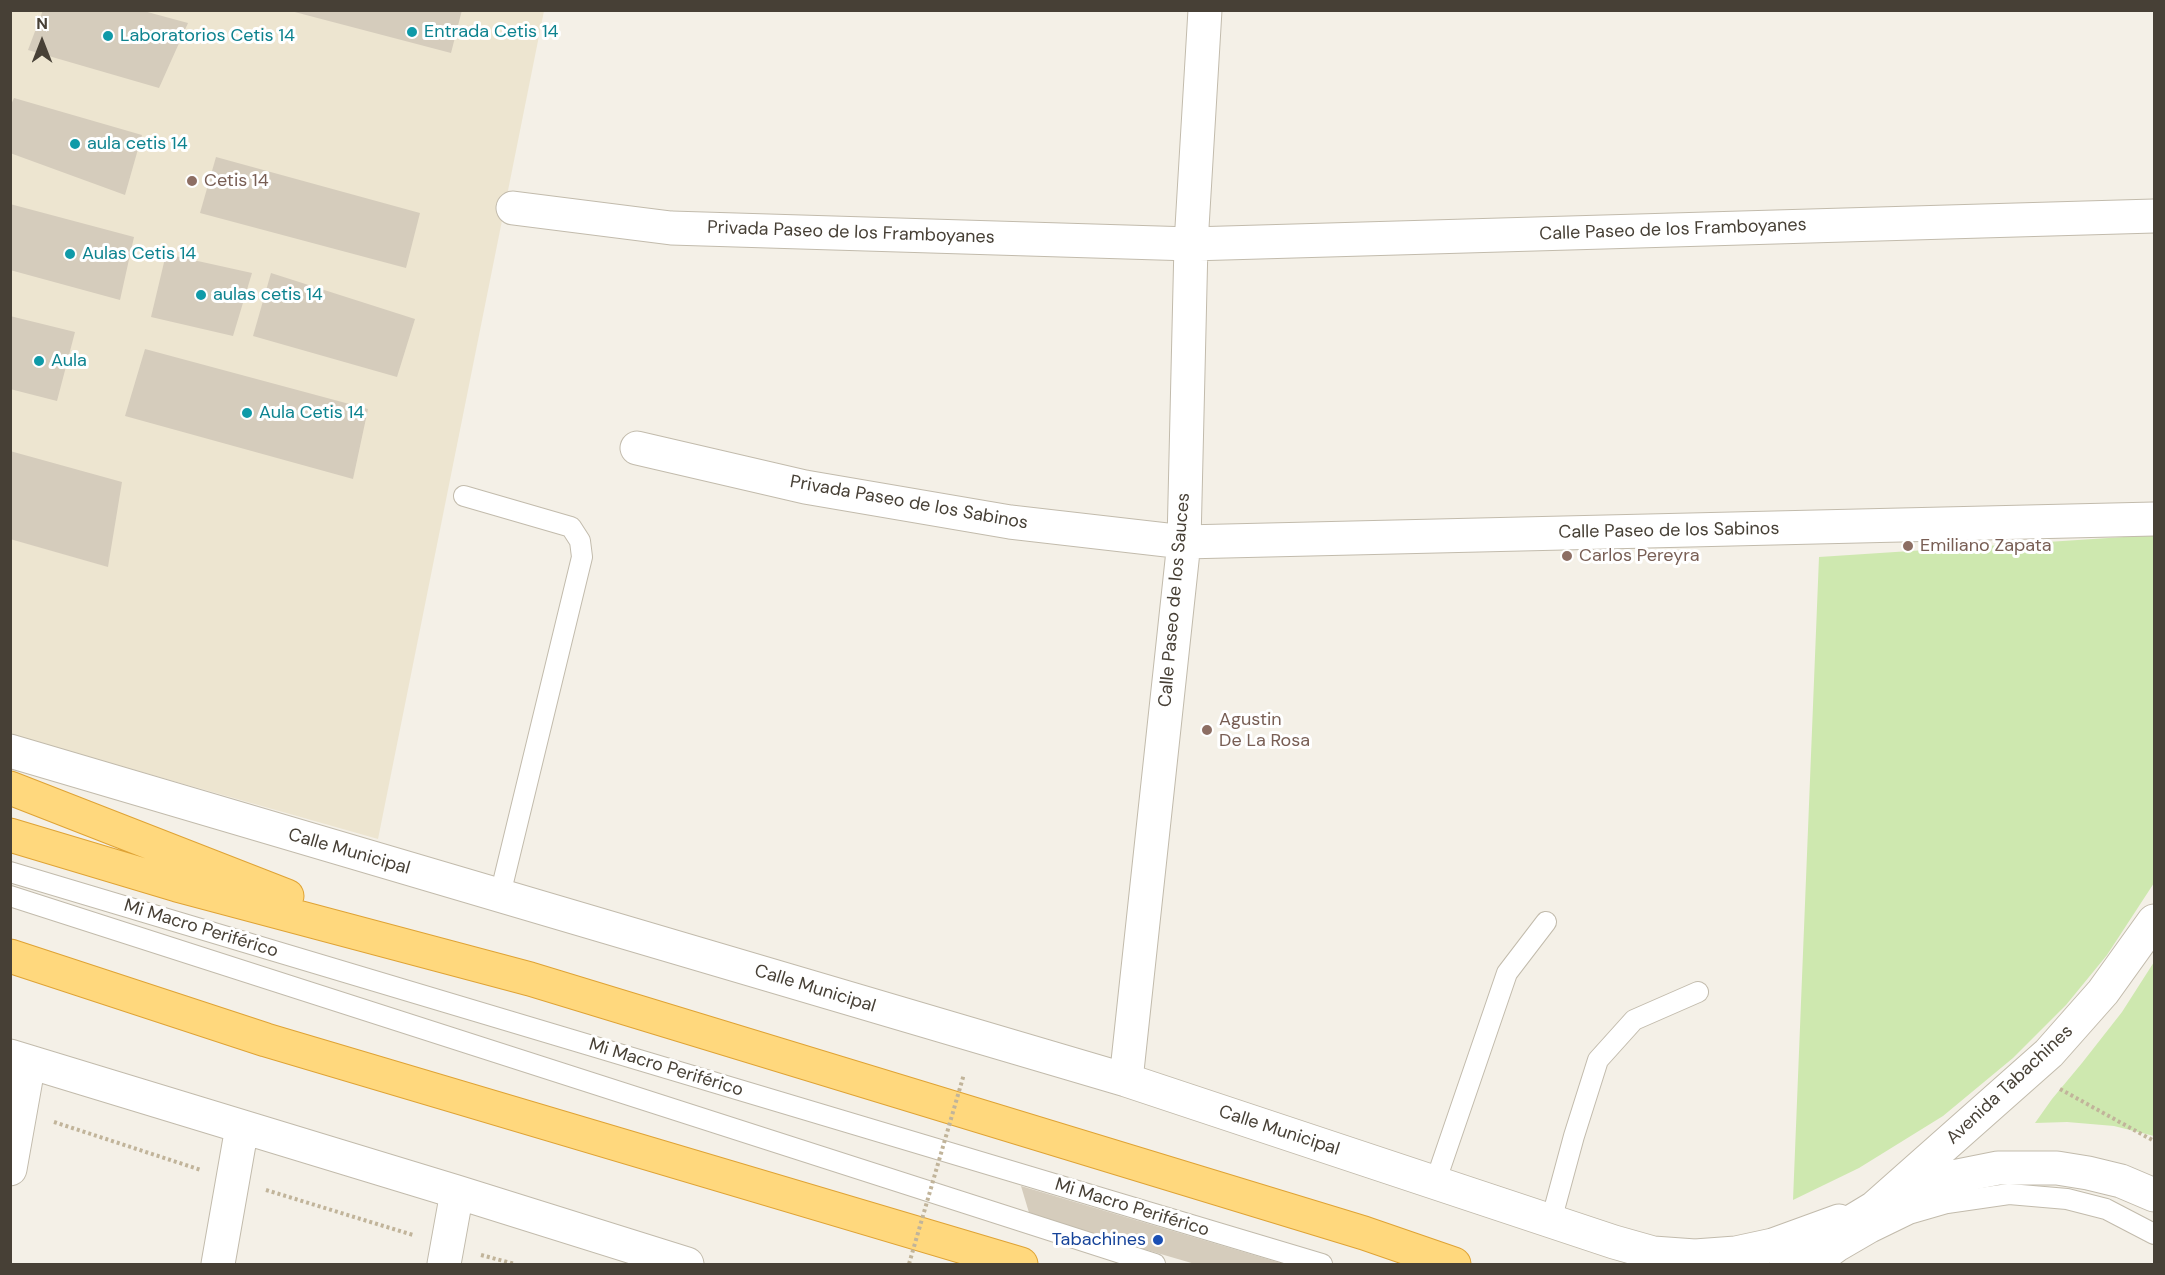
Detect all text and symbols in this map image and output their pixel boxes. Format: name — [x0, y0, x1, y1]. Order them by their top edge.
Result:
north arrow — [12, 12, 72, 72]
text: N — [36, 13, 48, 34]
place label: Entrada Cetis 14 — [424, 21, 558, 43]
place label: Laboratorios Cetis 14 — [120, 25, 295, 47]
marker: Entrada Cetis 14 — [405, 25, 419, 39]
marker: Laboratorios Cetis 14 — [101, 29, 115, 43]
place label: aula cetis 14 — [87, 133, 188, 155]
marker: aula cetis 14 — [68, 137, 82, 151]
place label: Cetis 14 — [204, 170, 269, 192]
marker: Cetis 14 — [185, 174, 199, 188]
street label: Calle Paseo de los Framboyanes — [1539, 215, 1807, 245]
street label: Privada Paseo de los Framboyanes — [707, 217, 995, 249]
place label: Aulas Cetis 14 — [82, 243, 196, 265]
marker: Aulas Cetis 14 — [63, 247, 77, 261]
place label: aulas cetis 14 — [213, 284, 323, 306]
marker: aulas cetis 14 — [194, 288, 208, 302]
place label: Aula — [51, 350, 87, 372]
marker: Aula — [32, 354, 46, 368]
place label: Aula Cetis 14 — [259, 402, 364, 424]
marker: Aula Cetis 14 — [240, 406, 254, 420]
street label: Privada Paseo de los Sabinos — [788, 471, 1030, 535]
street label: Calle Paseo de los Sauces — [1155, 492, 1195, 708]
street label: Calle Paseo de los Sabinos — [1558, 518, 1780, 544]
place label: Emiliano Zapata — [1920, 535, 2052, 557]
marker: Emiliano Zapata — [1901, 539, 1915, 553]
place label: Carlos Pereyra — [1579, 545, 1700, 567]
marker: Carlos Pereyra — [1560, 549, 1574, 563]
place label: Agustin De La Rosa — [1219, 709, 1310, 752]
marker: Agustin De La Rosa — [1200, 723, 1214, 737]
street label: Calle Municipal — [286, 824, 412, 880]
street label: Mi Macro Periférico — [121, 895, 281, 963]
street label: Calle Municipal — [752, 960, 878, 1018]
street label: Avenida Tabachines — [1942, 1021, 2078, 1149]
street label: Mi Macro Periférico — [586, 1034, 746, 1102]
street label: Calle Municipal — [1216, 1101, 1342, 1161]
street label: Mi Macro Periférico — [1052, 1174, 1212, 1242]
place label: Tabachines — [1052, 1229, 1146, 1251]
marker: Tabachines — [1151, 1233, 1165, 1247]

